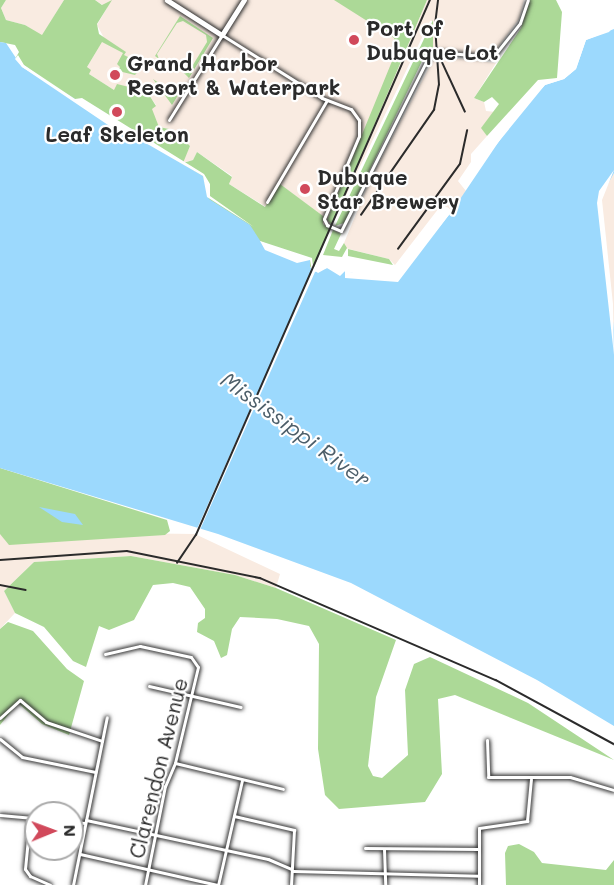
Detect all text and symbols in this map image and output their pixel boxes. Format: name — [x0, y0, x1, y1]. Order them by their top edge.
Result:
place label: Port of Dubuque Lot — [366, 15, 498, 65]
marker: Port of Dubuque Lot — [347, 33, 361, 47]
place label: Grand Harbor Resort & Waterpark — [127, 50, 340, 100]
marker: Grand Harbor Resort & Waterpark — [108, 68, 122, 82]
marker: Leaf Skeleton — [110, 105, 124, 119]
place label: Leaf Skeleton — [45, 121, 189, 147]
place label: Dubuque Star Brewery — [317, 164, 459, 214]
marker: Dubuque Star Brewery — [298, 182, 312, 196]
water label: Mississippi River — [216, 366, 376, 492]
street label: Clarendon Avenue — [123, 675, 193, 861]
north arrow — [24, 801, 84, 861]
text: N — [60, 824, 81, 837]

